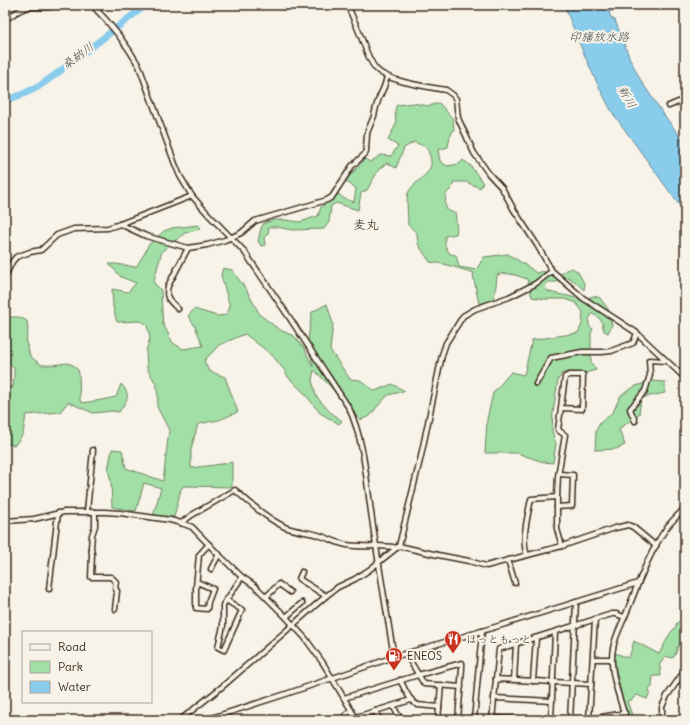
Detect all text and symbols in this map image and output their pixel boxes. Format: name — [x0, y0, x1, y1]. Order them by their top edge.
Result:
water label: 印旛放水路 — [569, 29, 630, 44]
water label: 桑納川 — [59, 39, 97, 72]
water label: 新川 — [615, 83, 640, 111]
district label: 麦丸 — [353, 216, 379, 233]
restaurant icon: ほっともっと — [443, 629, 463, 654]
legend — [22, 631, 152, 703]
place label: ほっともっと — [466, 632, 532, 646]
text: Road — [58, 639, 86, 654]
fuel station icon: ENEOS — [384, 646, 404, 671]
place label: ENEOS — [407, 649, 442, 663]
text: Park — [58, 659, 83, 674]
text: Water — [58, 679, 91, 694]

